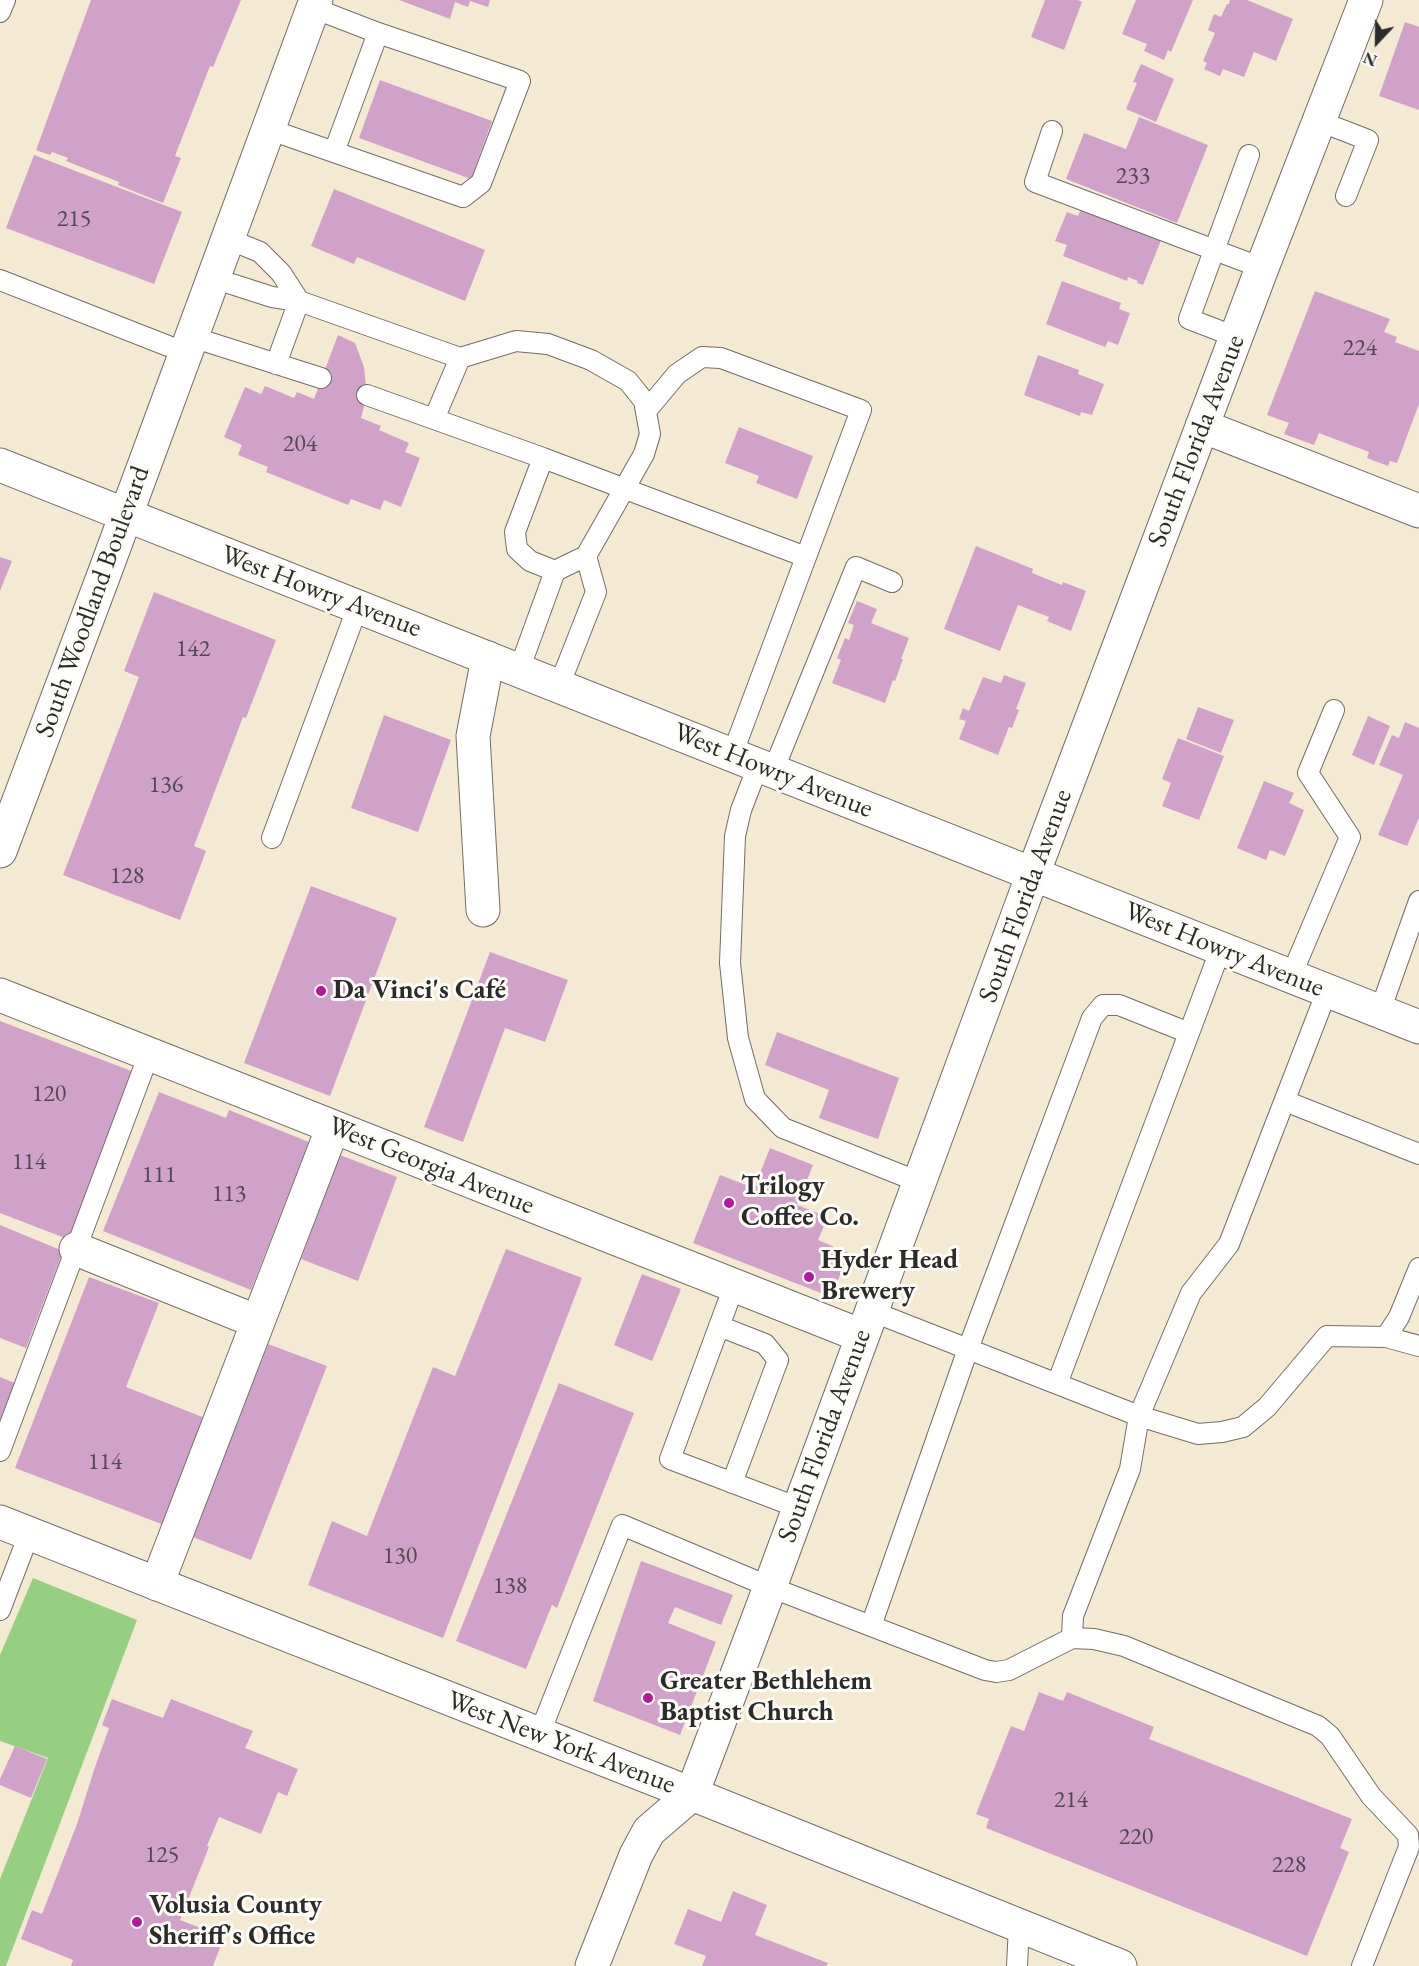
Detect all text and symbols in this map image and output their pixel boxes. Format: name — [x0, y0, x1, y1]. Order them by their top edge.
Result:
north arrow — [1347, 12, 1407, 72]
text: N — [1360, 47, 1380, 71]
house number: 233 — [1116, 162, 1150, 190]
house number: 215 — [57, 205, 91, 233]
street label: South Florida Avenue — [1142, 330, 1252, 552]
house number: 224 — [1343, 334, 1377, 362]
house number: 204 — [283, 430, 317, 458]
street label: South Woodland Boulevard — [29, 462, 157, 742]
street label: West Howry Avenue — [216, 539, 426, 645]
house number: 142 — [176, 635, 210, 663]
street label: West Howry Avenue — [669, 716, 877, 826]
house number: 136 — [149, 771, 183, 799]
street label: South Florida Avenue — [972, 785, 1080, 1007]
house number: 128 — [110, 862, 144, 890]
street label: West Howry Avenue — [1120, 895, 1328, 1005]
place label: Da Vinci's Café — [333, 975, 506, 1007]
marker: Da Vinci's Café — [314, 984, 328, 998]
house number: 120 — [32, 1080, 66, 1108]
street label: West Georgia Avenue — [323, 1110, 539, 1222]
house number: 114 — [12, 1148, 46, 1176]
house number: 111 — [142, 1161, 176, 1189]
place label: Trilogy Coffee Co. — [741, 1171, 859, 1234]
house number: 113 — [212, 1180, 246, 1208]
marker: Trilogy Coffee Co. — [722, 1196, 736, 1210]
place label: Hyder Head Brewery — [821, 1245, 958, 1308]
marker: Hyder Head Brewery — [802, 1270, 816, 1284]
street label: South Florida Avenue — [771, 1325, 879, 1547]
house number: 114 — [88, 1448, 122, 1476]
house number: 130 — [383, 1542, 417, 1570]
house number: 138 — [493, 1572, 527, 1600]
place label: Greater Bethlehem Baptist Church — [660, 1666, 872, 1729]
street label: West New York Avenue — [442, 1685, 680, 1801]
marker: Greater Bethlehem Baptist Church — [641, 1691, 655, 1705]
house number: 214 — [1054, 1786, 1088, 1814]
house number: 220 — [1119, 1823, 1153, 1851]
house number: 125 — [145, 1841, 179, 1869]
house number: 228 — [1272, 1851, 1306, 1879]
place label: Volusia County Sheriff's Office — [149, 1890, 322, 1953]
marker: Volusia County Sheriff's Office — [130, 1915, 144, 1929]

